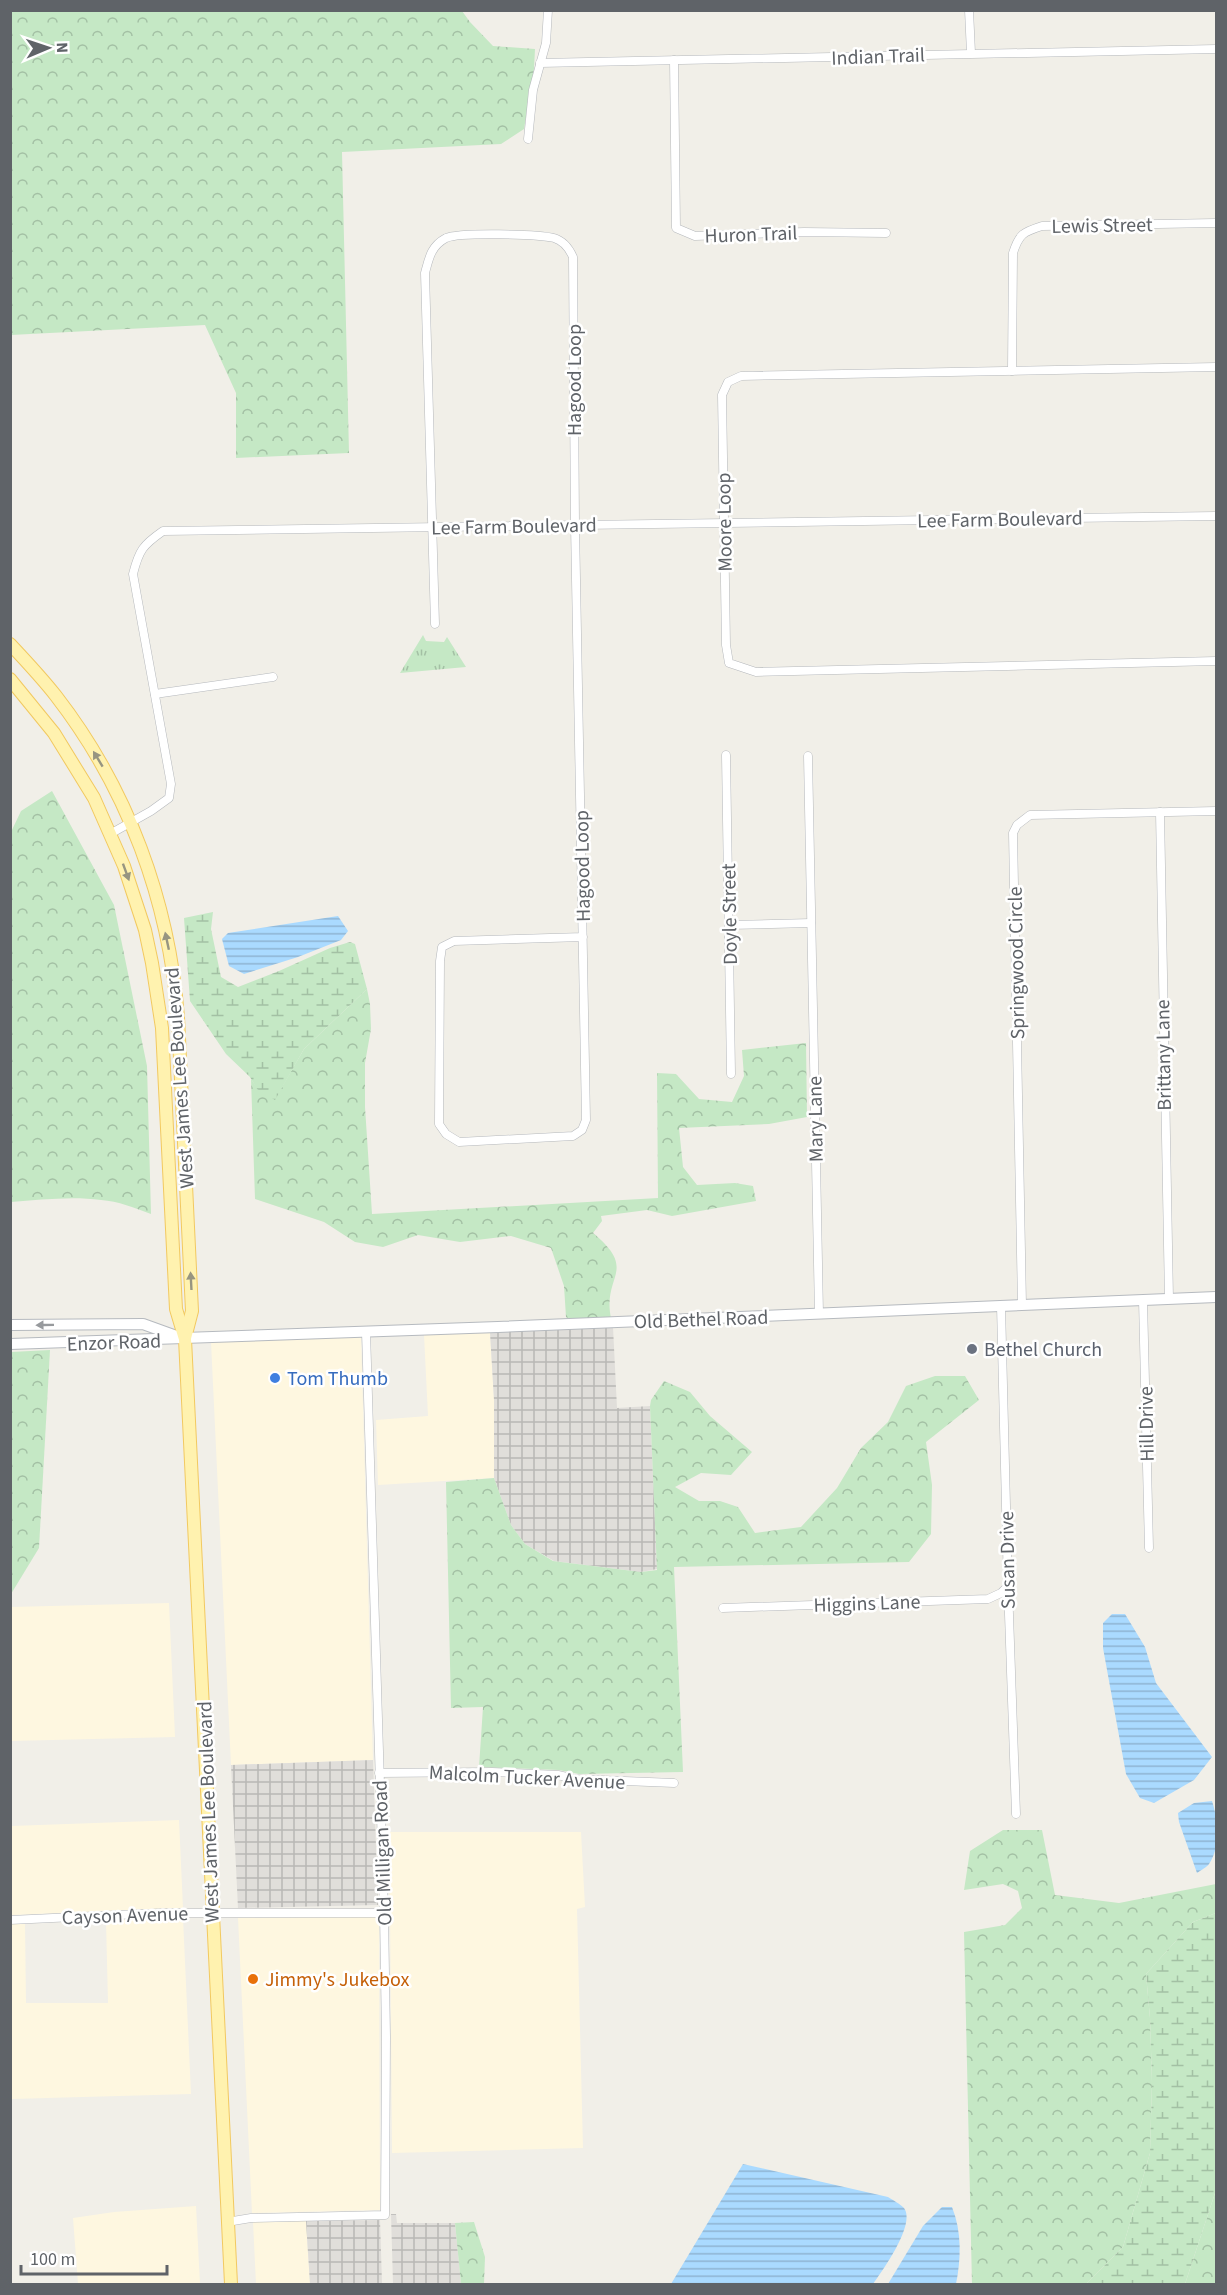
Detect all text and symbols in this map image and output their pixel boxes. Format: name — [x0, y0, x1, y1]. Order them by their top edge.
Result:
north arrow — [18, 18, 78, 78]
street label: Indian Trail — [831, 41, 925, 73]
text: N — [51, 42, 73, 53]
street label: Lewis Street — [1051, 211, 1153, 241]
street label: Huron Trail — [704, 219, 798, 251]
street label: Hagood Loop — [561, 324, 589, 436]
street label: Moore Loop — [710, 472, 740, 572]
street label: Lee Farm Boulevard — [917, 505, 1083, 535]
street label: Lee Farm Boulevard — [431, 512, 597, 542]
one-way arrow — [93, 751, 104, 767]
street label: Hagood Loop — [568, 810, 598, 922]
one-way arrow — [121, 863, 131, 881]
street label: Doyle Street — [715, 863, 745, 965]
street label: Springwood Circle — [1002, 886, 1032, 1040]
one-way arrow — [162, 931, 171, 950]
street label: West James Lee Boulevard — [158, 966, 202, 1189]
street label: Brittany Lane — [1149, 999, 1179, 1111]
street label: Mary Lane — [801, 1076, 831, 1162]
one-way arrow — [186, 1272, 195, 1291]
street label: Old Bethel Road — [633, 1304, 769, 1336]
one-way arrow — [35, 1320, 54, 1330]
street label: Enzor Road — [66, 1327, 162, 1359]
place label: Bethel Church — [984, 1336, 1102, 1364]
marker: Bethel Church — [965, 1342, 979, 1356]
place label: Tom Thumb — [287, 1365, 388, 1393]
marker: Tom Thumb — [268, 1371, 282, 1385]
street label: Hill Drive — [1132, 1386, 1162, 1462]
street label: Susan Drive — [993, 1511, 1023, 1609]
street label: Higgins Lane — [813, 1588, 921, 1620]
street label: West James Lee Boulevard — [191, 1701, 227, 1923]
street label: Malcolm Tucker Avenue — [428, 1759, 626, 1797]
street label: Old Milligan Road — [366, 1780, 400, 1926]
street label: Cayson Avenue — [61, 1900, 189, 1932]
place label: Jimmy's Jukebox — [265, 1966, 409, 1994]
marker: Jimmy's Jukebox — [246, 1972, 260, 1986]
scale bar — [21, 2238, 166, 2276]
text: 100 m — [30, 2247, 75, 2272]

